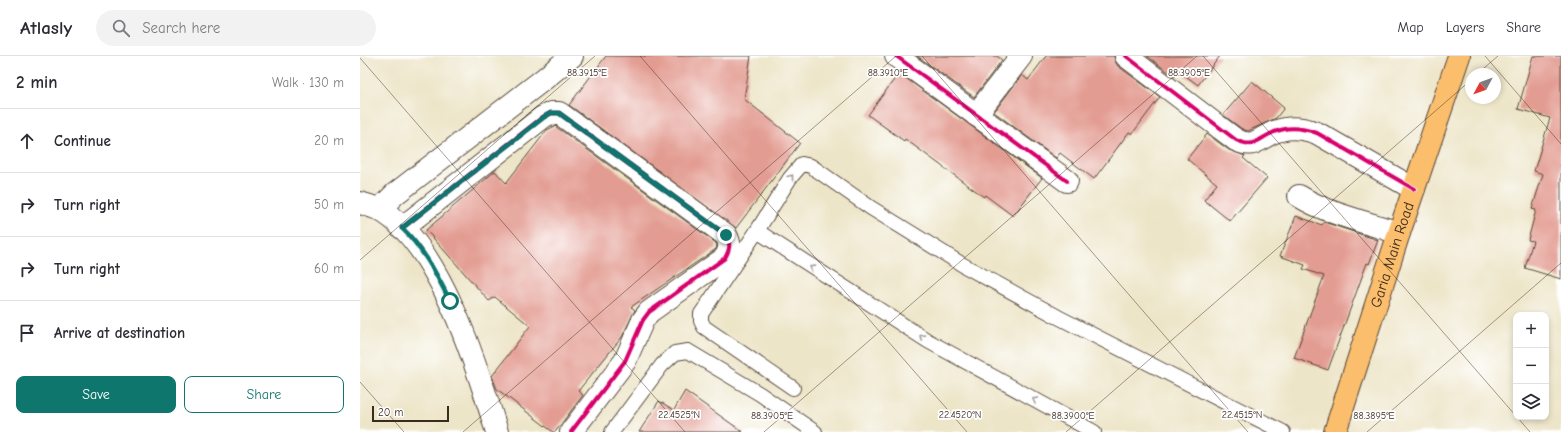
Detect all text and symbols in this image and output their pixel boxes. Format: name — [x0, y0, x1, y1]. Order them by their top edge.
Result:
search box — [96, 10, 376, 46]
text: Atlasly — [20, 17, 72, 39]
icon: search — [110, 17, 132, 39]
text: Search here — [142, 19, 220, 37]
text: Map — [1397, 19, 1424, 36]
text: Layers — [1446, 19, 1484, 36]
text: Share — [1506, 19, 1541, 36]
text: 88.3915°E — [567, 67, 607, 79]
text: 88.3910°E — [868, 67, 908, 79]
text: 88.3905°E — [1168, 67, 1210, 79]
north arrow — [1465, 68, 1501, 104]
text: 2 min — [16, 73, 57, 92]
text: Walk · 130 m — [272, 75, 344, 90]
icon: ahead — [16, 130, 38, 152]
text: Continue — [54, 132, 111, 150]
text: 20 m — [314, 133, 344, 148]
one-way arrow — [786, 174, 794, 181]
icon: right — [16, 194, 38, 216]
text: Turn right — [54, 196, 120, 214]
text: 50 m — [314, 197, 344, 212]
street label: Garia Main Road — [1367, 200, 1418, 310]
route end — [717, 226, 735, 244]
icon: right — [16, 258, 38, 280]
text: Turn right — [54, 260, 120, 278]
text: 60 m — [314, 261, 344, 276]
one-way arrow — [809, 265, 816, 272]
route start — [441, 292, 459, 310]
map controls — [1513, 312, 1549, 420]
button: + — [1513, 312, 1549, 348]
icon: arrive — [16, 322, 38, 344]
text: Arrive at destination — [54, 324, 185, 342]
one-way arrow — [919, 334, 926, 342]
button: − — [1513, 348, 1549, 384]
button: Save — [16, 376, 176, 413]
button: Share — [184, 376, 344, 413]
button: layers — [1513, 384, 1549, 420]
one-way arrow — [1032, 398, 1039, 405]
scale bar — [372, 404, 449, 423]
text: 20 m — [378, 406, 403, 419]
text: 22.4525°N — [658, 409, 700, 421]
text: 22.4520°N — [939, 409, 981, 421]
text: 22.4515°N — [1222, 409, 1262, 421]
text: 88.3905°E — [751, 410, 793, 422]
text: 88.3900°E — [1052, 410, 1094, 422]
text: 88.3895°E — [1353, 410, 1395, 422]

